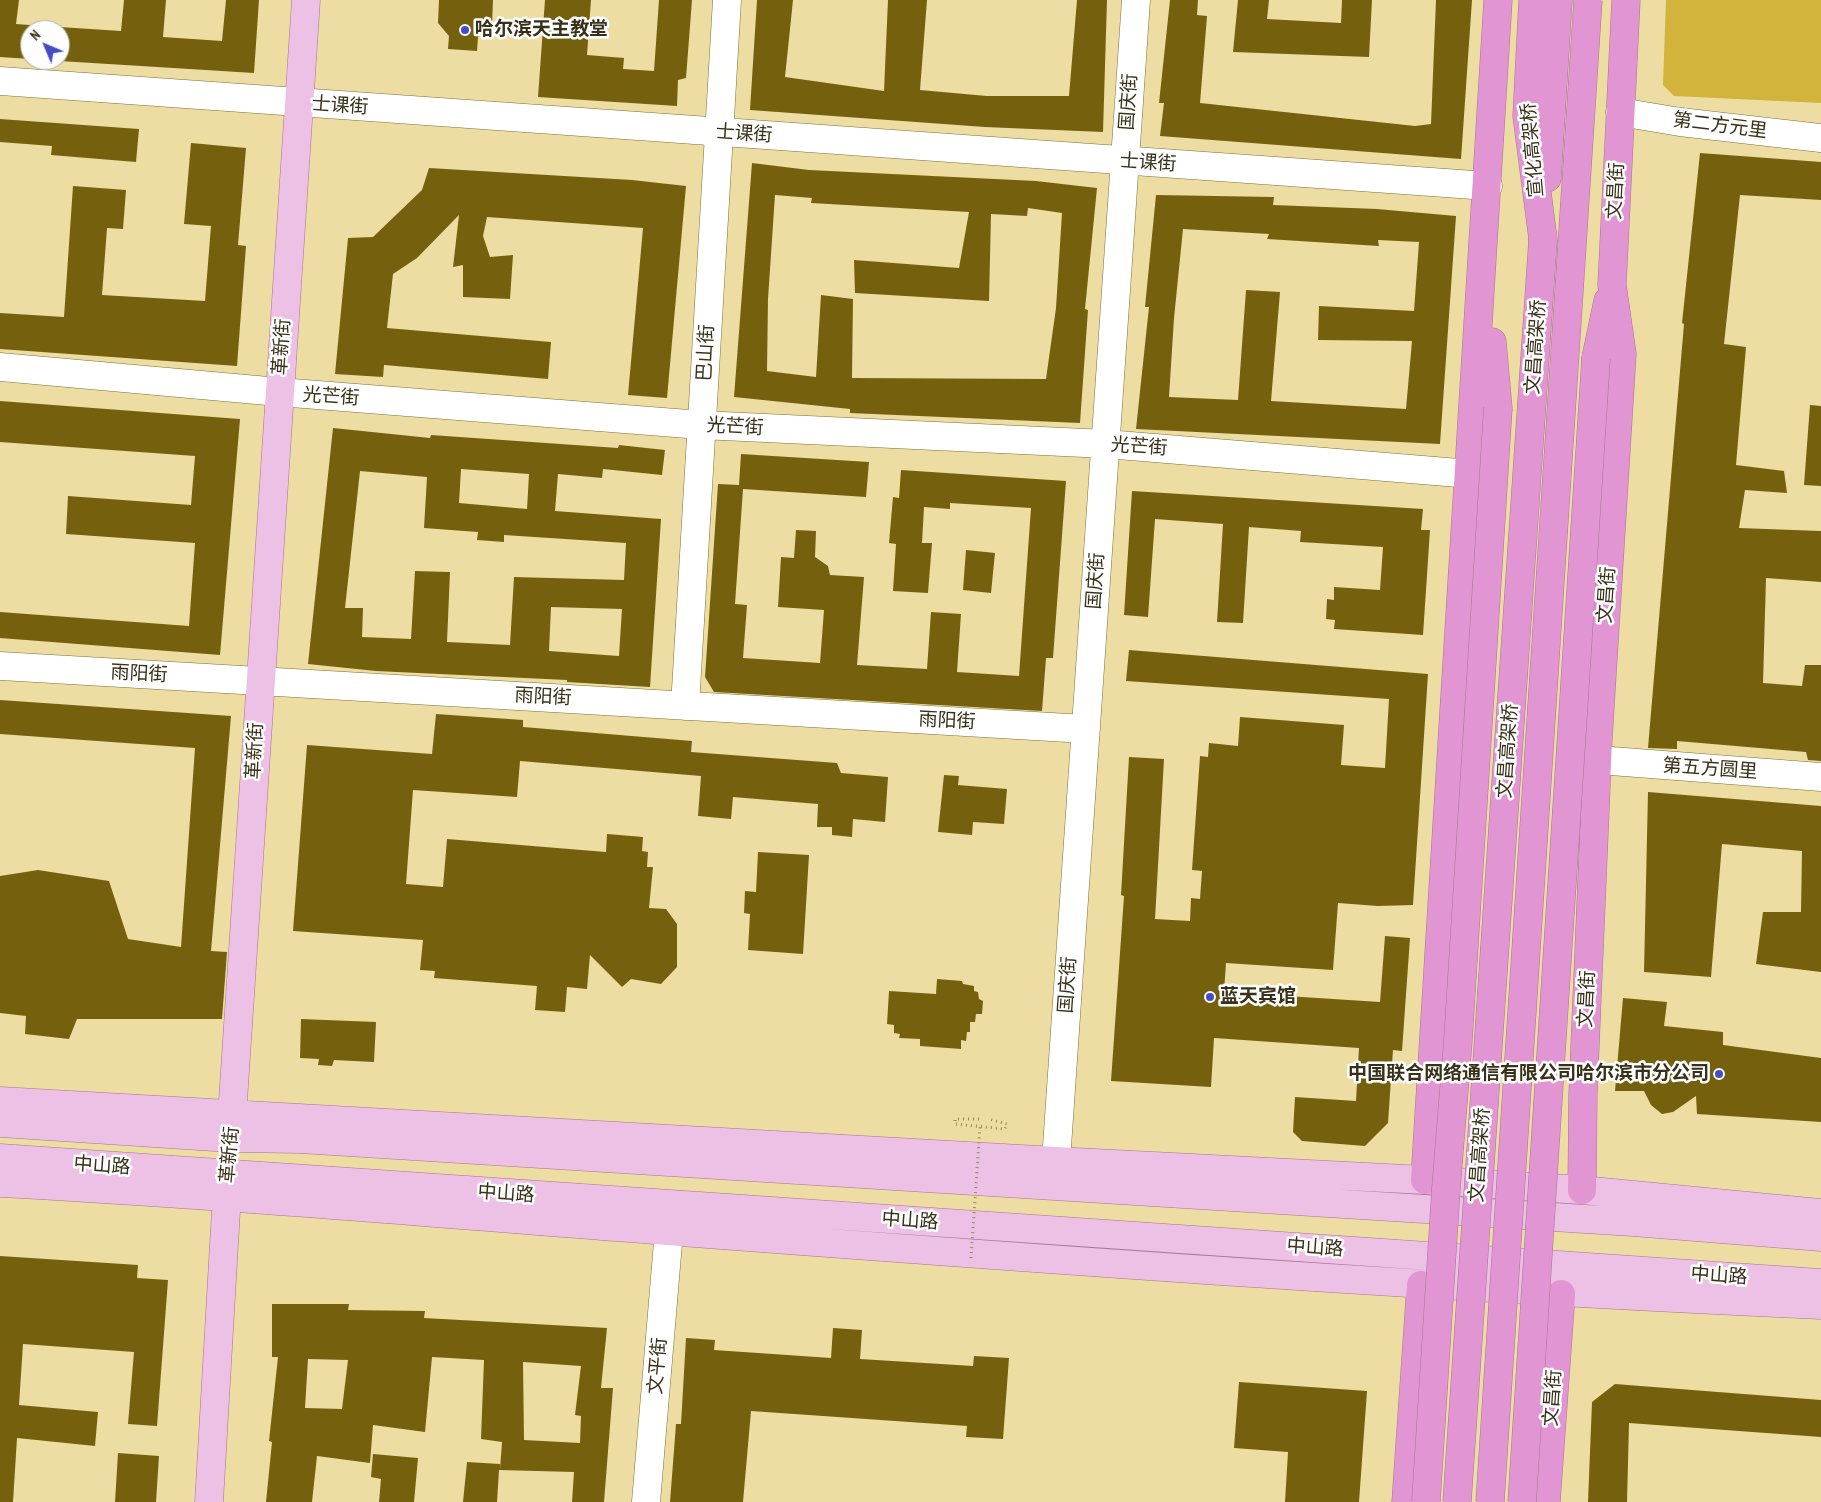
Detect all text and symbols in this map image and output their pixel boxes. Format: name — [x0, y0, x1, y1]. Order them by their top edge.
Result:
place label: 哈尔滨天主教堂 — [475, 19, 608, 41]
north arrow — [20, 20, 70, 70]
marker: 哈尔滨天主教堂 — [459, 24, 471, 36]
text: N — [26, 26, 44, 44]
street label: 国庆街 — [1116, 73, 1142, 131]
street label: 士课街 — [311, 93, 369, 119]
street label: 宣化高架桥 — [1518, 102, 1548, 198]
street label: 第二方元里 — [1671, 109, 1769, 143]
street label: 士课街 — [715, 121, 773, 147]
street label: 士课街 — [1119, 150, 1177, 176]
street label: 文昌街 — [1603, 162, 1629, 220]
street label: 文昌高架桥 — [1521, 299, 1551, 395]
street label: 革新街 — [269, 318, 295, 376]
street label: 巴山街 — [693, 324, 719, 382]
street label: 光芒街 — [302, 384, 360, 410]
street label: 光芒街 — [706, 414, 764, 440]
street label: 光芒街 — [1110, 434, 1168, 460]
street label: 国庆街 — [1083, 552, 1109, 610]
street label: 文昌街 — [1594, 566, 1620, 624]
street label: 雨阳街 — [110, 661, 168, 687]
street label: 雨阳街 — [514, 684, 572, 710]
street label: 文昌高架桥 — [1493, 703, 1523, 799]
street label: 雨阳街 — [918, 708, 976, 734]
street label: 革新街 — [242, 722, 268, 780]
street label: 第五方圆里 — [1662, 754, 1758, 784]
street label: 国庆街 — [1055, 956, 1081, 1014]
street label: 文昌街 — [1574, 970, 1600, 1028]
place label: 蓝天宾馆 — [1220, 986, 1296, 1008]
marker: 蓝天宾馆 — [1204, 991, 1216, 1003]
place label: 中国联合网络通信有限公司哈尔滨市分公司 — [1348, 1063, 1709, 1085]
marker: 中国联合网络通信有限公司哈尔滨市分公司 — [1713, 1068, 1725, 1080]
street label: 文昌高架桥 — [1465, 1107, 1495, 1203]
street label: 革新街 — [216, 1126, 244, 1184]
street label: 中山路 — [73, 1153, 131, 1179]
street label: 中山路 — [477, 1181, 535, 1207]
street label: 中山路 — [881, 1208, 939, 1234]
street label: 中山路 — [1286, 1235, 1344, 1261]
street label: 中山路 — [1690, 1263, 1748, 1289]
street label: 文平街 — [644, 1337, 672, 1395]
street label: 文昌街 — [1540, 1369, 1566, 1427]

